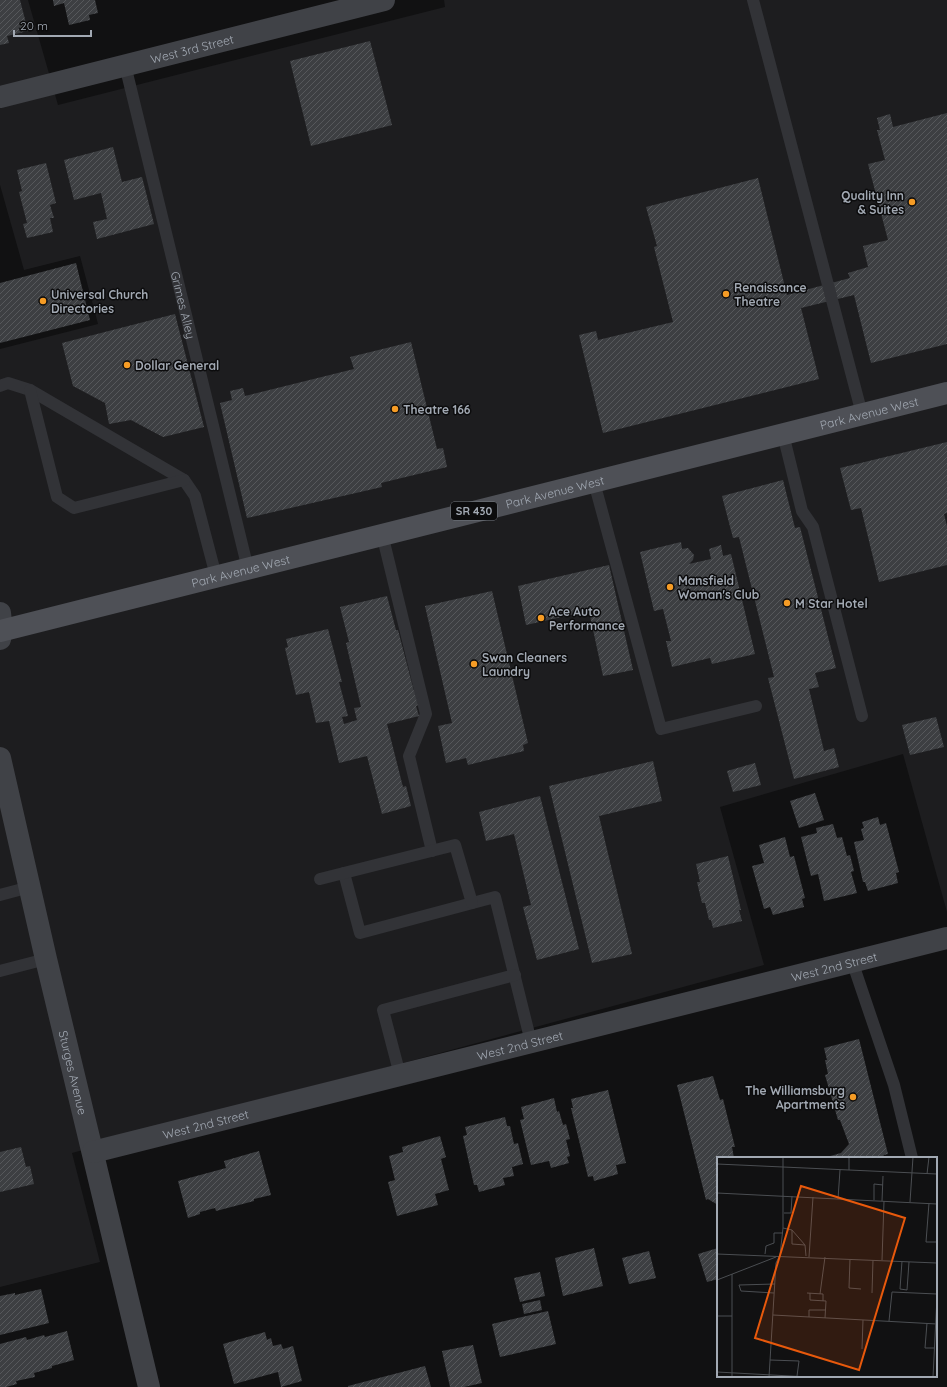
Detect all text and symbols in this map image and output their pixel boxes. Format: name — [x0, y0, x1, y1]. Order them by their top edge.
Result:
scale bar — [14, 12, 91, 38]
text: 20 m — [20, 18, 48, 33]
street label: West 3rd Street — [149, 31, 235, 66]
place label: Quality Inn & Suites — [841, 188, 904, 217]
marker: Quality Inn & Suites — [907, 197, 917, 207]
street label: Grimes Alley — [168, 270, 199, 340]
place label: Renaissance Theatre — [734, 280, 806, 309]
place label: Universal Church Directories — [51, 287, 148, 316]
marker: Renaissance Theatre — [721, 289, 731, 299]
marker: Universal Church Directories — [38, 296, 48, 306]
place label: Dollar General — [135, 358, 219, 373]
marker: Dollar General — [122, 360, 132, 370]
street label: Park Avenue West — [818, 393, 920, 432]
place label: Theatre 166 — [403, 402, 471, 417]
marker: Theatre 166 — [390, 404, 400, 414]
street label: Park Avenue West — [504, 472, 606, 511]
road number: SR 430 — [451, 502, 497, 520]
street label: Park Avenue West — [190, 551, 291, 590]
place label: Mansfield Woman's Club — [678, 573, 760, 602]
marker: Mansfield Woman's Club — [665, 582, 675, 592]
place label: M Star Hotel — [795, 596, 868, 611]
marker: M Star Hotel — [782, 598, 792, 608]
place label: Ace Auto Performance — [549, 604, 625, 633]
marker: Ace Auto Performance — [536, 613, 546, 623]
place label: Swan Cleaners Laundry — [482, 650, 567, 679]
marker: Swan Cleaners Laundry — [469, 659, 479, 669]
street label: West 2nd Street — [789, 948, 879, 984]
street label: West 2nd Street — [475, 1027, 564, 1063]
street label: Sturges Avenue — [56, 1029, 91, 1116]
place label: The Williamsburg Apartments — [745, 1083, 845, 1112]
marker: The Williamsburg Apartments — [848, 1092, 858, 1102]
street label: West 2nd Street — [161, 1106, 250, 1142]
inset map — [717, 1157, 937, 1377]

